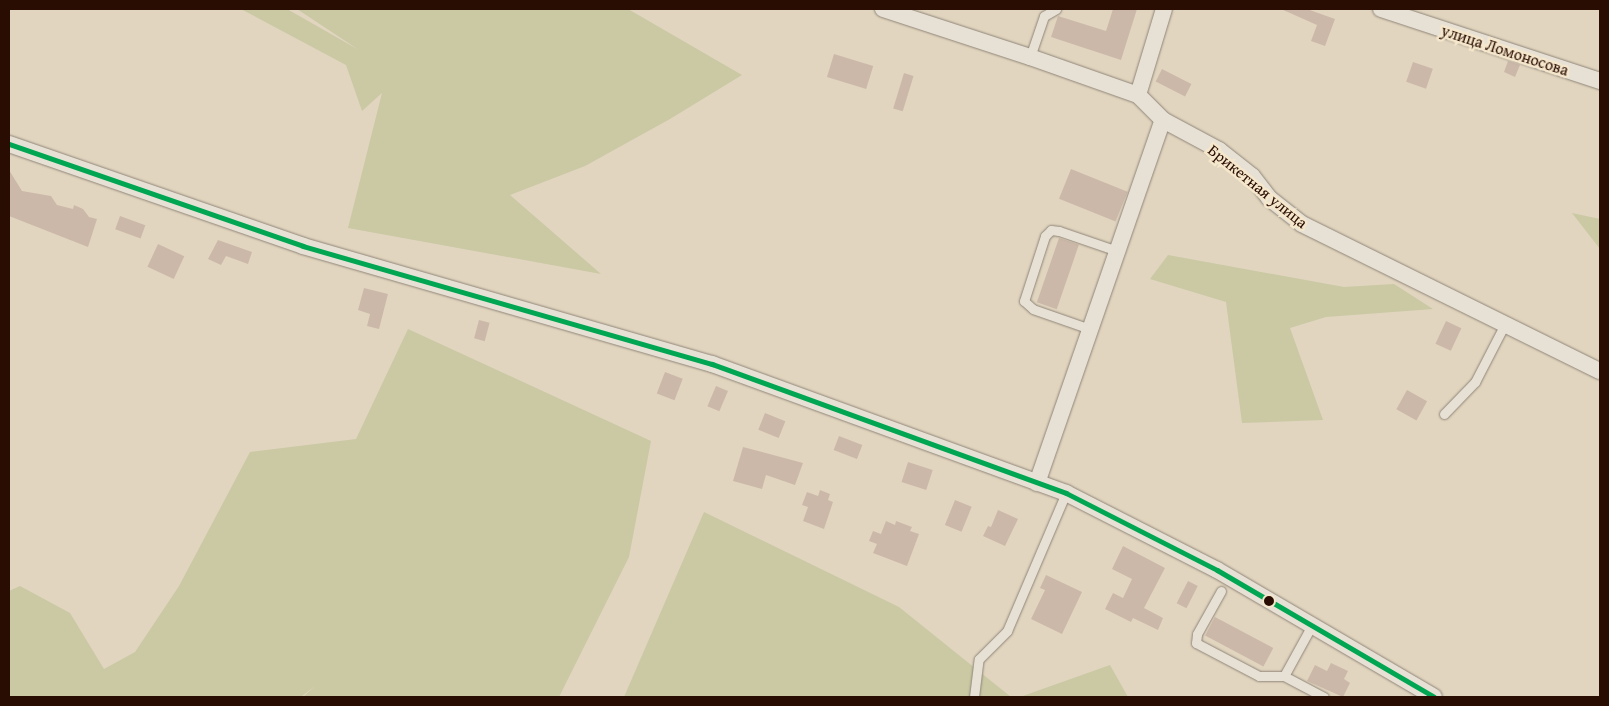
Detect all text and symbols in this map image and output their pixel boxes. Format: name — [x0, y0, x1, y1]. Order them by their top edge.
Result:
street label: улица Ломоносова — [1439, 20, 1571, 80]
street label: Брикетная улица — [1204, 140, 1312, 232]
unlabelled marker — [1264, 596, 1274, 606]

